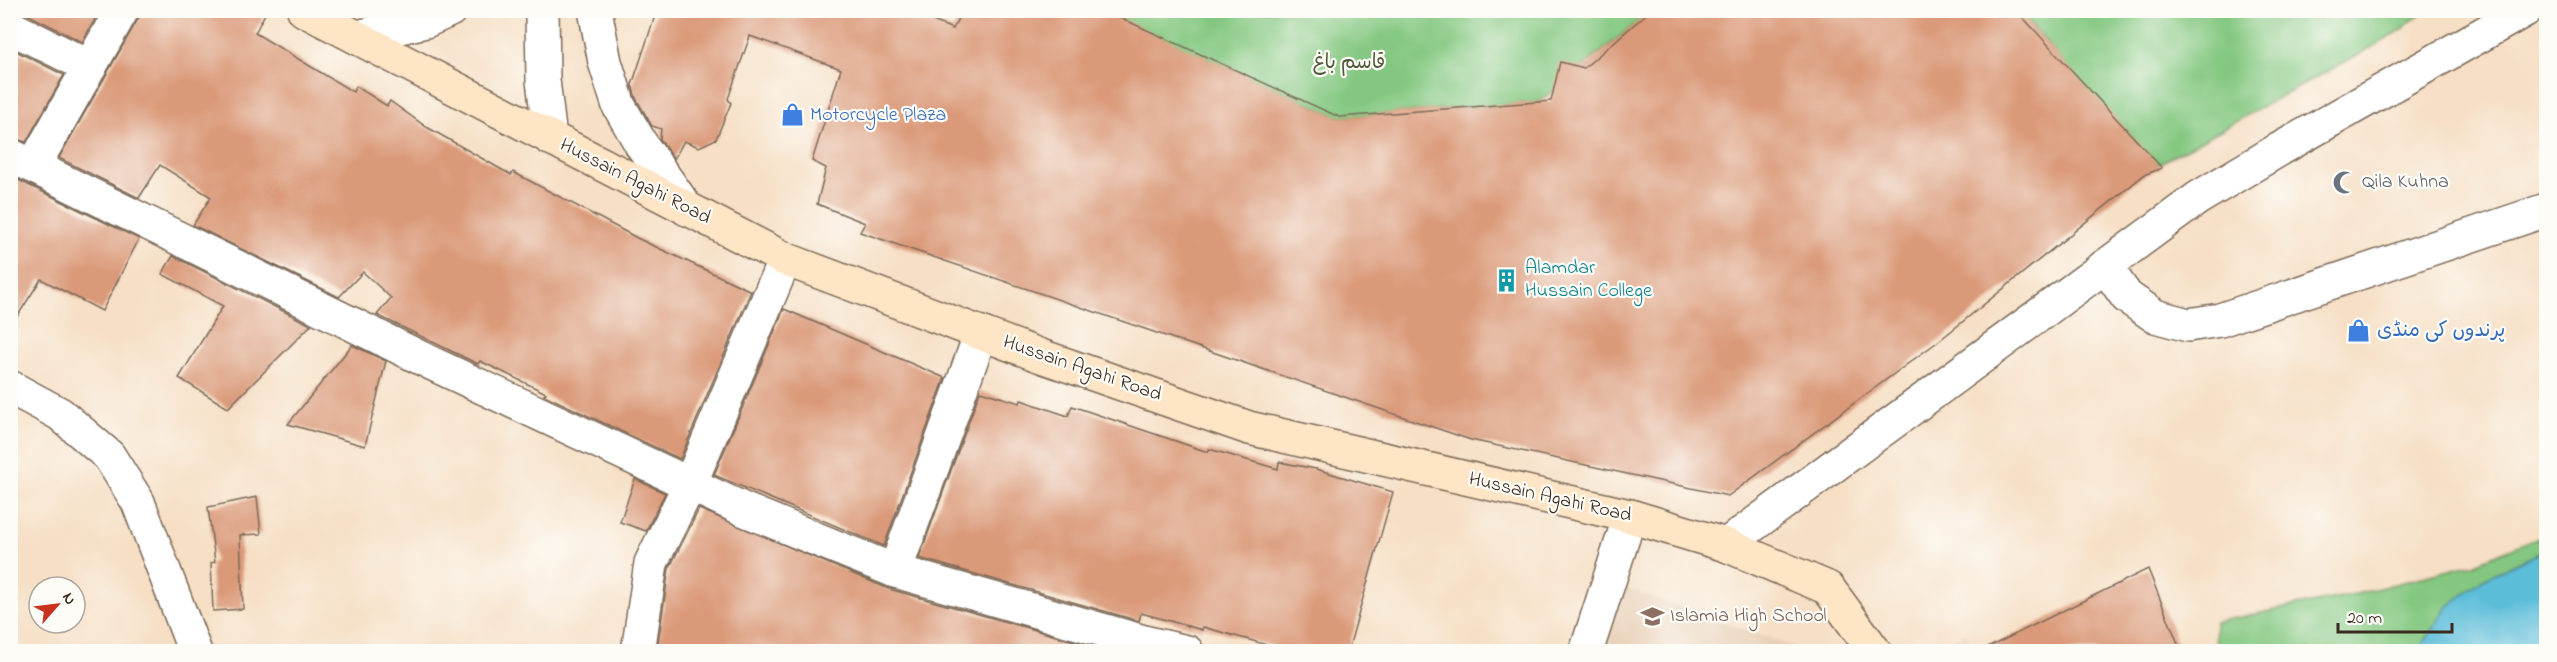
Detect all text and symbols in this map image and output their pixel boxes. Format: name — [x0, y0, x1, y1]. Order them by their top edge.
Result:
park label: قاسم باغ — [1313, 49, 1385, 78]
place label: Motorcycle Plaza — [810, 101, 946, 130]
shop icon: Motorcycle Plaza — [779, 102, 805, 128]
street label: Hussain Agahi Road — [554, 131, 716, 234]
place label: Qila Kuhna — [2362, 168, 2449, 197]
mosque icon: Qila Kuhna — [2331, 169, 2357, 195]
place label: Alamdar Hussain College — [1525, 254, 1652, 307]
building icon: Alamdar Hussain College — [1494, 267, 1520, 293]
place label: پرندوں کی منڈی — [2377, 317, 2505, 346]
shop icon: پرندوں کی منڈی — [2346, 318, 2372, 344]
street label: Hussain Agahi Road — [998, 328, 1165, 411]
street label: Hussain Agahi Road — [1465, 465, 1634, 532]
north arrow — [27, 575, 87, 635]
text: N — [55, 588, 82, 609]
scale bar — [2338, 596, 2452, 634]
place label: Islamia High School — [1670, 602, 1827, 632]
school or university icon: Islamia High School — [1639, 603, 1665, 629]
text: 20 m — [2347, 606, 2382, 632]

